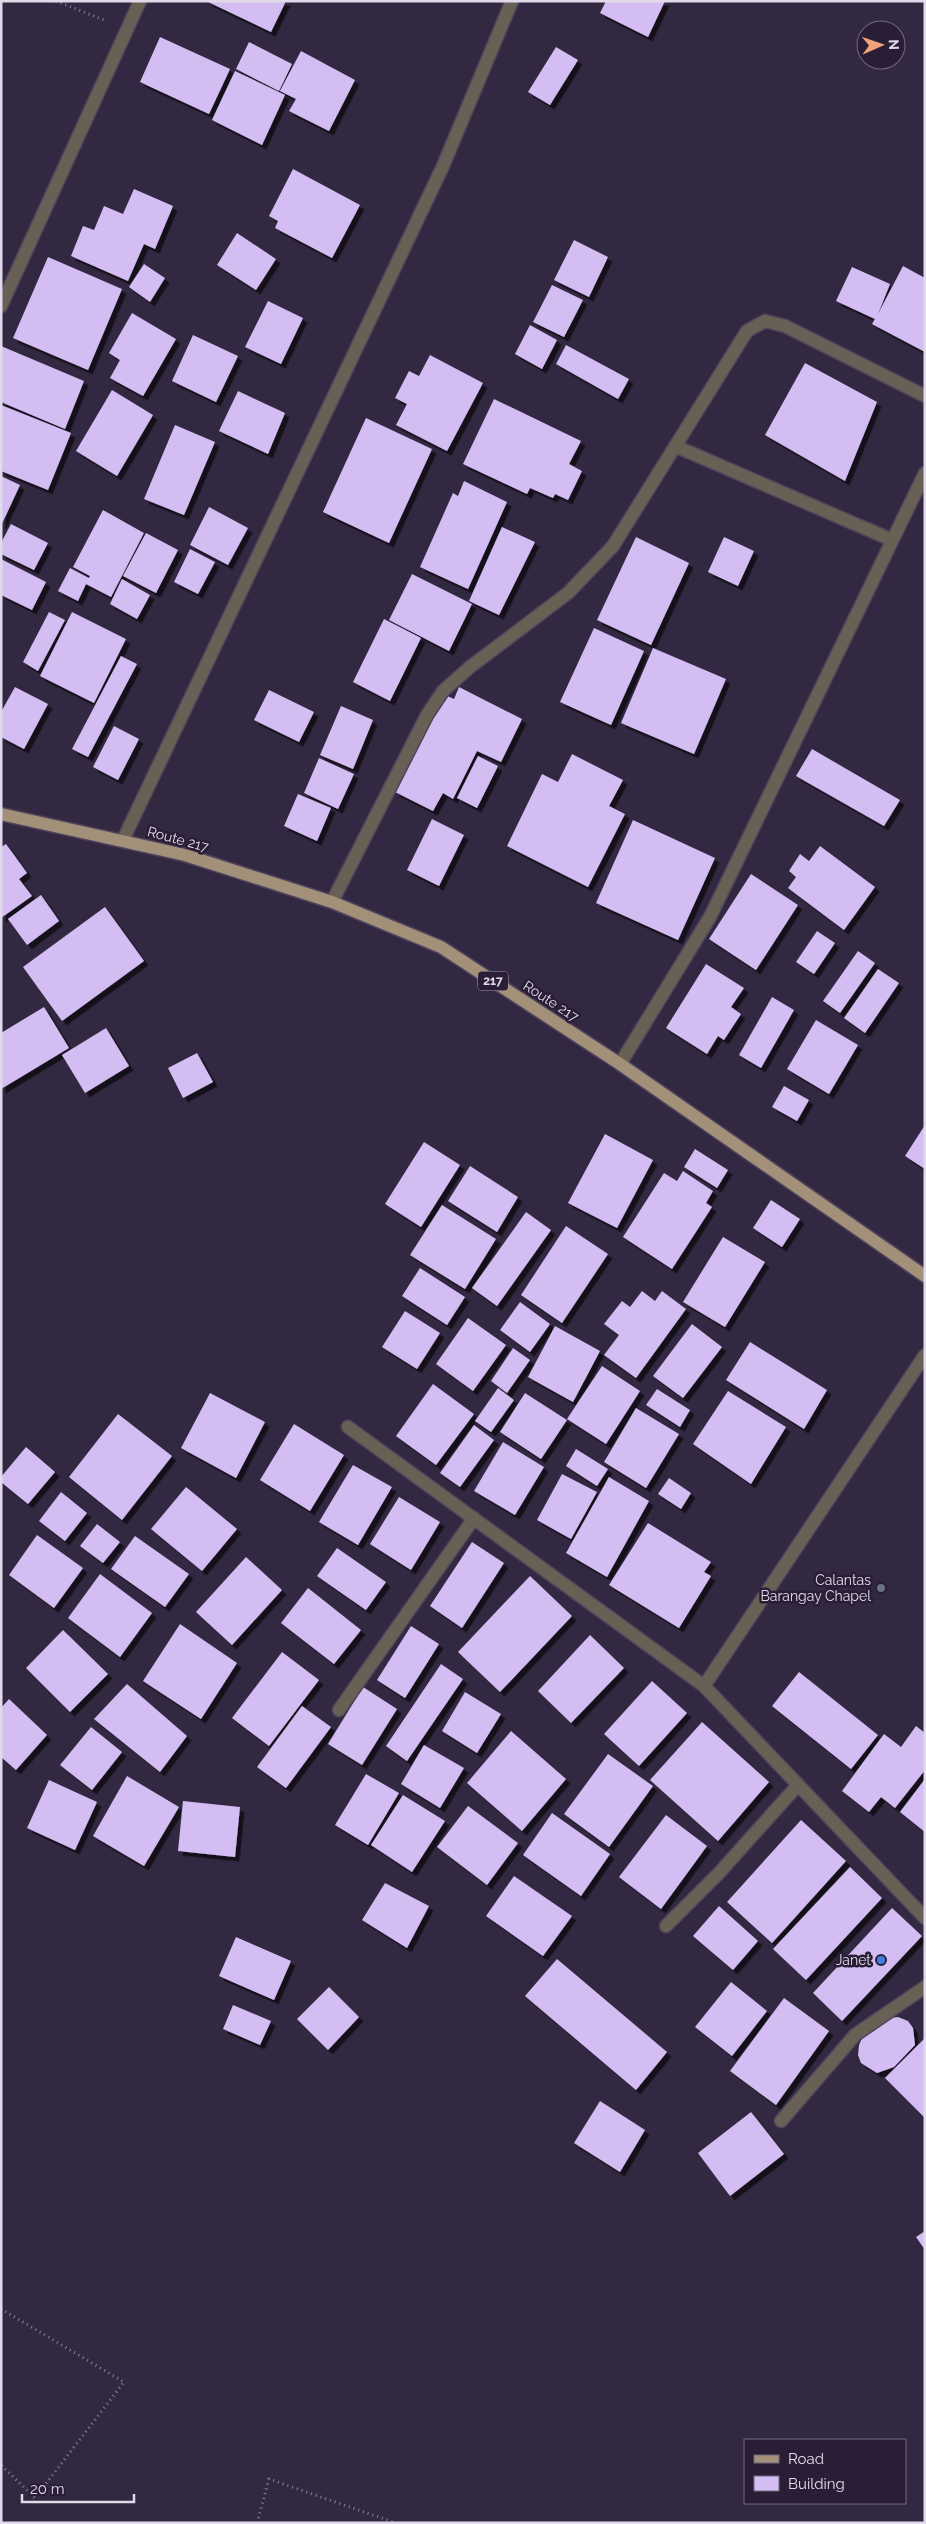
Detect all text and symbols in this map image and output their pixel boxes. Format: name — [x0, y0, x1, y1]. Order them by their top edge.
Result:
north arrow — [856, 20, 906, 70]
text: N — [886, 39, 902, 50]
street label: Route 217 — [146, 823, 211, 855]
road number: 217 — [478, 971, 508, 990]
street label: Route 217 — [520, 977, 582, 1025]
place label: Calantas Barangay Chapel — [760, 1572, 871, 1604]
marker: Calantas Barangay Chapel — [875, 1582, 887, 1594]
place label: Janet — [836, 1952, 871, 1968]
marker: Janet — [875, 1954, 887, 1966]
legend — [744, 2439, 906, 2504]
text: Road — [788, 2450, 824, 2468]
scale bar — [22, 2472, 135, 2504]
text: Building — [788, 2475, 845, 2493]
text: 20 m — [30, 2480, 65, 2498]

